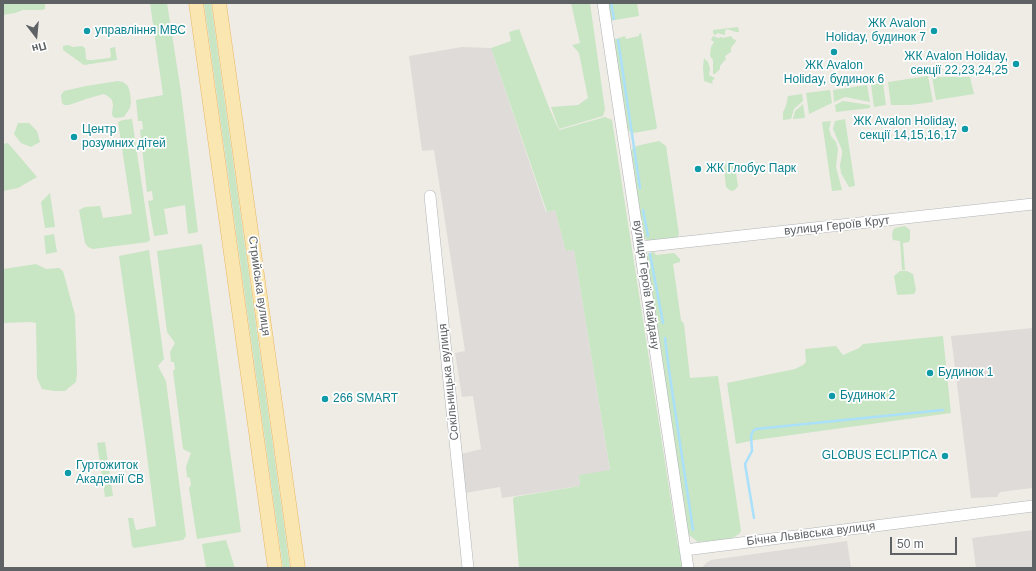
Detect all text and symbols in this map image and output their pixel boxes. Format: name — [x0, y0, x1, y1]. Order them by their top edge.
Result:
north arrow — [16, 16, 56, 56]
place label: ЖК Avalon Holiday, будинок 7 — [826, 17, 926, 45]
place label: управління МВС — [95, 24, 186, 38]
marker: управління МВС — [82, 26, 92, 36]
marker: ЖК Avalon Holiday, будинок 7 — [929, 26, 939, 36]
text: Пн — [31, 40, 48, 55]
marker: ЖК Avalon Holiday, будинок 6 — [829, 47, 839, 57]
place label: ЖК Avalon Holiday, секції 22,23,24,25 — [904, 50, 1008, 78]
place label: ЖК Avalon Holiday, будинок 6 — [784, 59, 884, 87]
marker: ЖК Avalon Holiday, секції 22,23,24,25 — [1011, 59, 1021, 69]
place label: ЖК Avalon Holiday, секції 14,15,16,17 — [853, 115, 957, 143]
place label: Центр розумних дітей — [82, 123, 166, 151]
marker: ЖК Avalon Holiday, секції 14,15,16,17 — [960, 124, 970, 134]
marker: Центр розумних дітей — [69, 132, 79, 142]
place label: ЖК Глобус Парк — [706, 162, 796, 176]
marker: ЖК Глобус Парк — [693, 164, 703, 174]
street label: вулиця Героїв Крут — [784, 213, 890, 239]
street label: вулиця Героїв Майдану — [630, 219, 662, 351]
street label: Стрийська вулиця — [245, 235, 273, 337]
street label: Сокільницька вулиця — [436, 323, 462, 441]
place label: Будинок 1 — [938, 366, 993, 380]
marker: Будинок 1 — [925, 368, 935, 378]
place label: Будинок 2 — [840, 389, 895, 403]
marker: Будинок 2 — [827, 391, 837, 401]
place label: 266 SMART — [333, 392, 398, 406]
marker: 266 SMART — [320, 394, 330, 404]
place label: GLOBUS ECLIPTICA — [822, 449, 937, 463]
marker: GLOBUS ECLIPTICA — [940, 451, 950, 461]
place label: Гуртожиток Академії СВ — [76, 459, 144, 487]
marker: Гуртожиток Академії СВ — [63, 468, 73, 478]
street label: Бічна Львівська вулиця — [746, 519, 876, 549]
scale bar — [892, 529, 959, 555]
text: 50 m — [897, 537, 924, 551]

